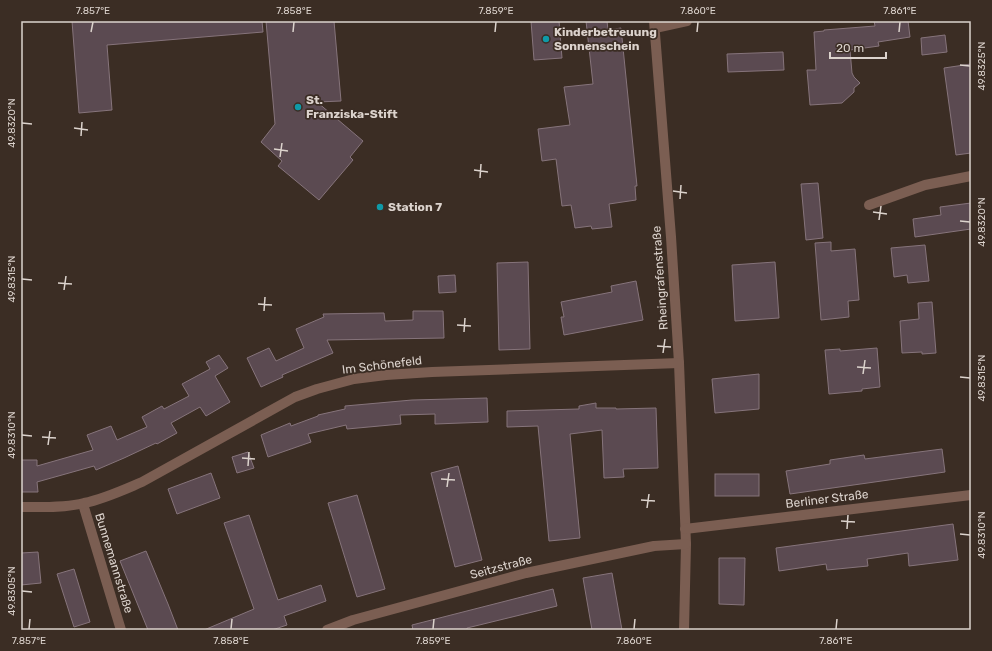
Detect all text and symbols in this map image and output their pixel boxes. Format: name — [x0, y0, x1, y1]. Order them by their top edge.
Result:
text: 7.857°E — [76, 5, 110, 17]
text: 7.858°E — [276, 5, 312, 17]
text: 7.859°E — [478, 5, 514, 17]
text: 7.860°E — [680, 5, 716, 17]
text: 7.861°E — [883, 5, 917, 17]
place label: Kinderbetreuung Sonnenschein — [554, 25, 657, 53]
marker: Kinderbetreuung Sonnenschein — [541, 34, 551, 44]
scale bar — [830, 34, 886, 60]
text: 20 m — [836, 41, 864, 55]
text: 49.8325°N — [976, 42, 988, 90]
place label: St. Franziska-Stift — [306, 93, 398, 121]
text: 49.8320°N — [6, 98, 18, 148]
marker: St. Franziska-Stift — [293, 102, 303, 112]
text: 49.8320°N — [976, 197, 988, 247]
place label: Station 7 — [388, 200, 442, 214]
marker: Station 7 — [375, 202, 385, 212]
street label: Rheingrafenstraße — [649, 225, 671, 331]
text: 49.8315°N — [6, 255, 18, 303]
street label: Im Schönefeld — [341, 353, 423, 377]
text: 49.8315°N — [976, 354, 988, 402]
text: 49.8310°N — [6, 411, 18, 459]
street label: Berliner Straße — [785, 487, 869, 511]
street label: Bunnemannstraße — [92, 511, 136, 615]
text: 49.8310°N — [976, 511, 988, 559]
street label: Seitzstraße — [468, 552, 534, 582]
text: 49.8305°N — [6, 566, 18, 616]
text: 7.857°E — [12, 635, 46, 647]
text: 7.858°E — [213, 635, 249, 647]
text: 7.859°E — [415, 635, 451, 647]
text: 7.860°E — [616, 635, 652, 647]
text: 7.861°E — [819, 635, 853, 647]

